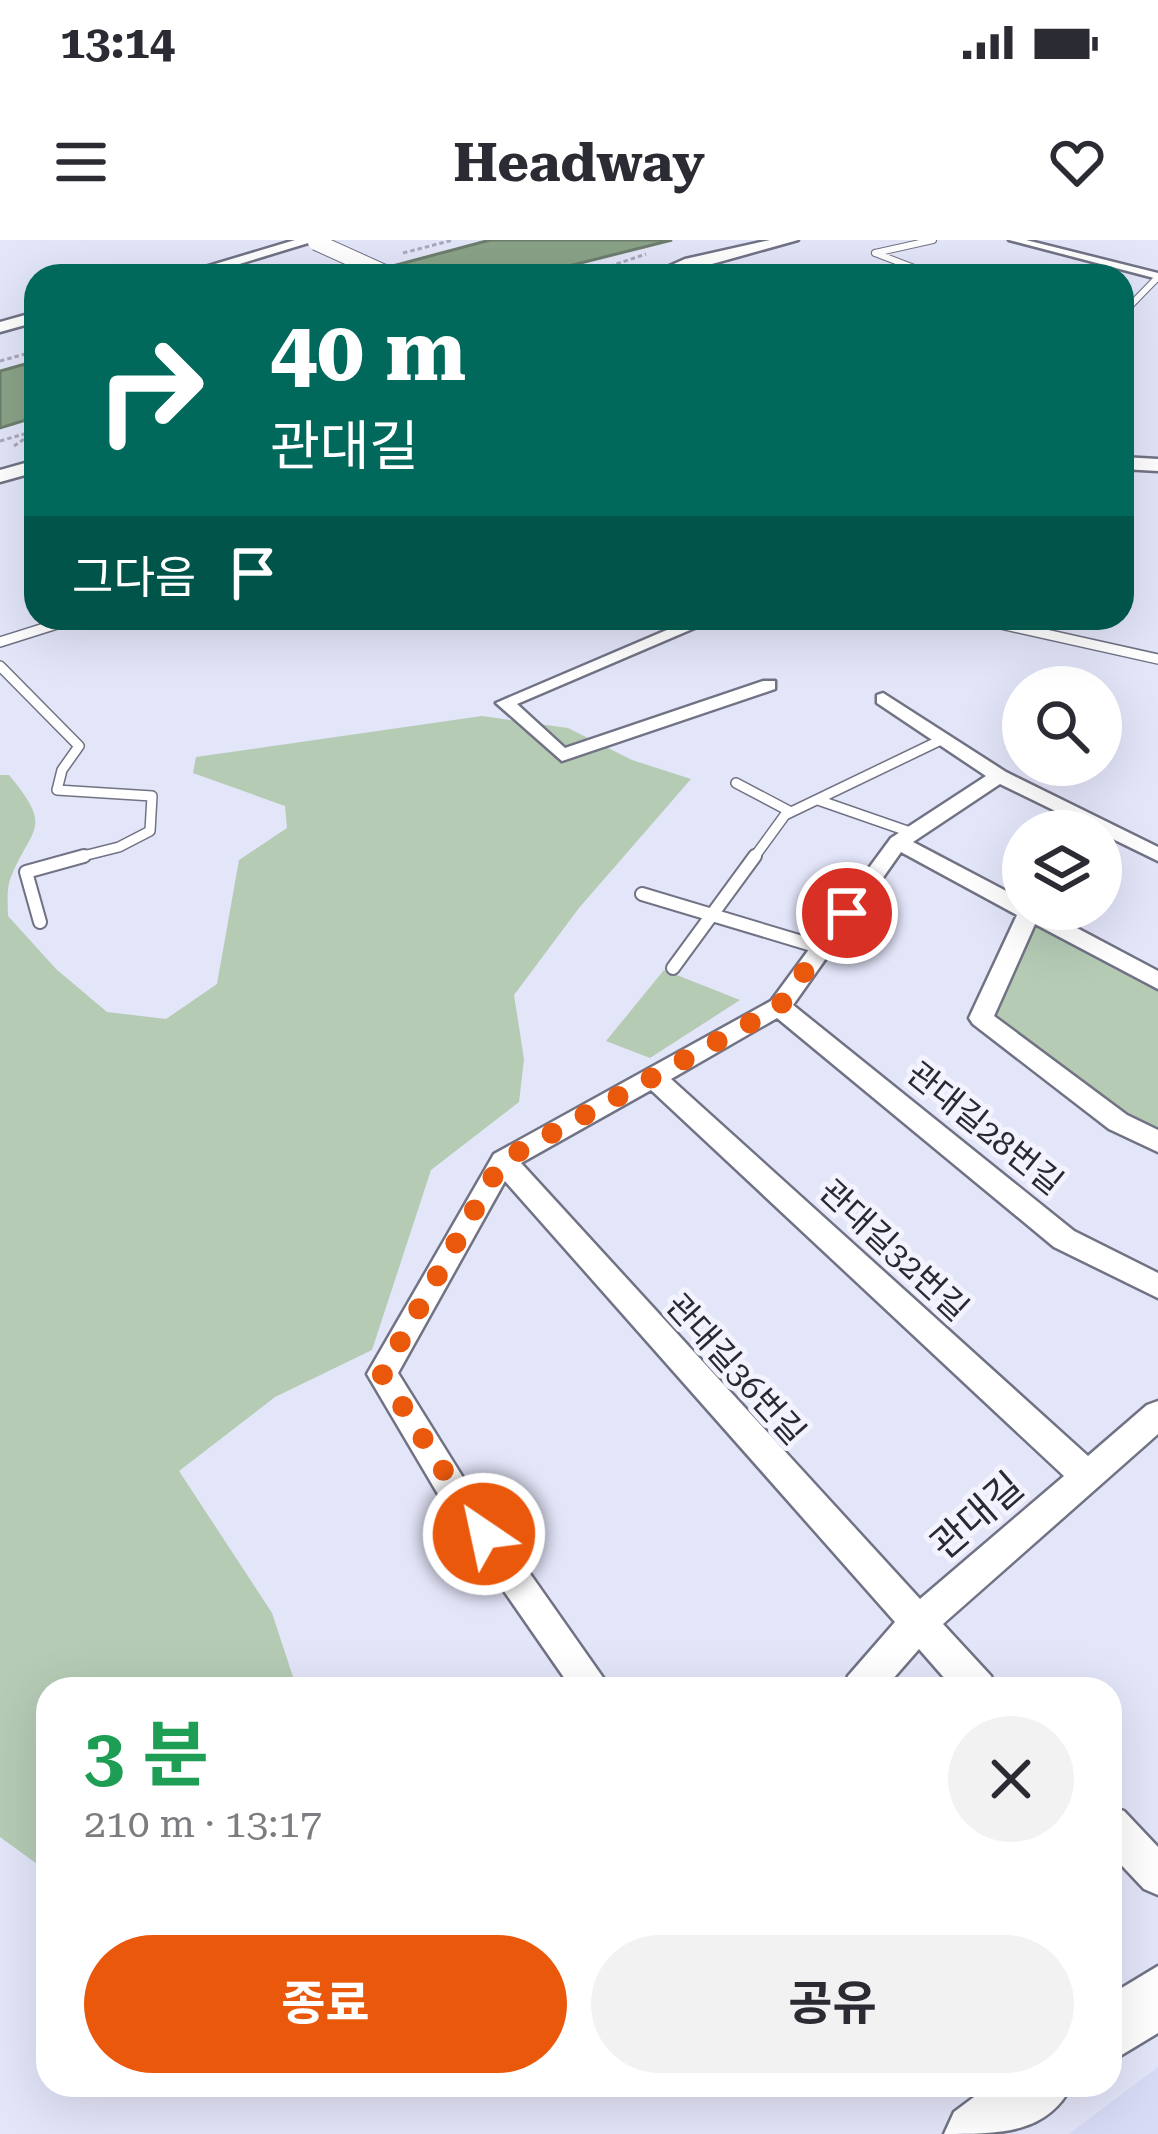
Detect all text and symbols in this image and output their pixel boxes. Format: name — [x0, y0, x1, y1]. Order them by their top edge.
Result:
text: 13:14 — [60, 16, 175, 69]
icon: menu — [48, 129, 114, 195]
icon: heart — [1044, 129, 1110, 195]
text: Headway — [453, 131, 705, 194]
text: 40 m — [270, 302, 466, 400]
icon: right — [72, 312, 228, 468]
text: 관대길 — [270, 415, 419, 478]
icon: arrive — [220, 540, 286, 606]
text: 그다음 — [72, 551, 196, 604]
map controls — [1002, 666, 1122, 930]
button: search — [1002, 666, 1122, 786]
button: layers — [1002, 810, 1122, 930]
pin — [796, 862, 898, 964]
icon: arrive — [814, 880, 880, 946]
street label: 관대길28번길 — [899, 1053, 1071, 1203]
street label: 관대길32번길 — [812, 1171, 976, 1329]
street label: 관대길36번길 — [658, 1286, 814, 1452]
street label: 관대길 — [921, 1463, 1033, 1569]
position arrow — [421, 1471, 547, 1597]
text: 3 분 — [84, 1713, 209, 1798]
button: close — [948, 1716, 1074, 1842]
text: 210 m · 13:17 — [84, 1801, 322, 1847]
button: 종료 — [84, 1935, 567, 2073]
button: 공유 — [591, 1935, 1074, 2073]

